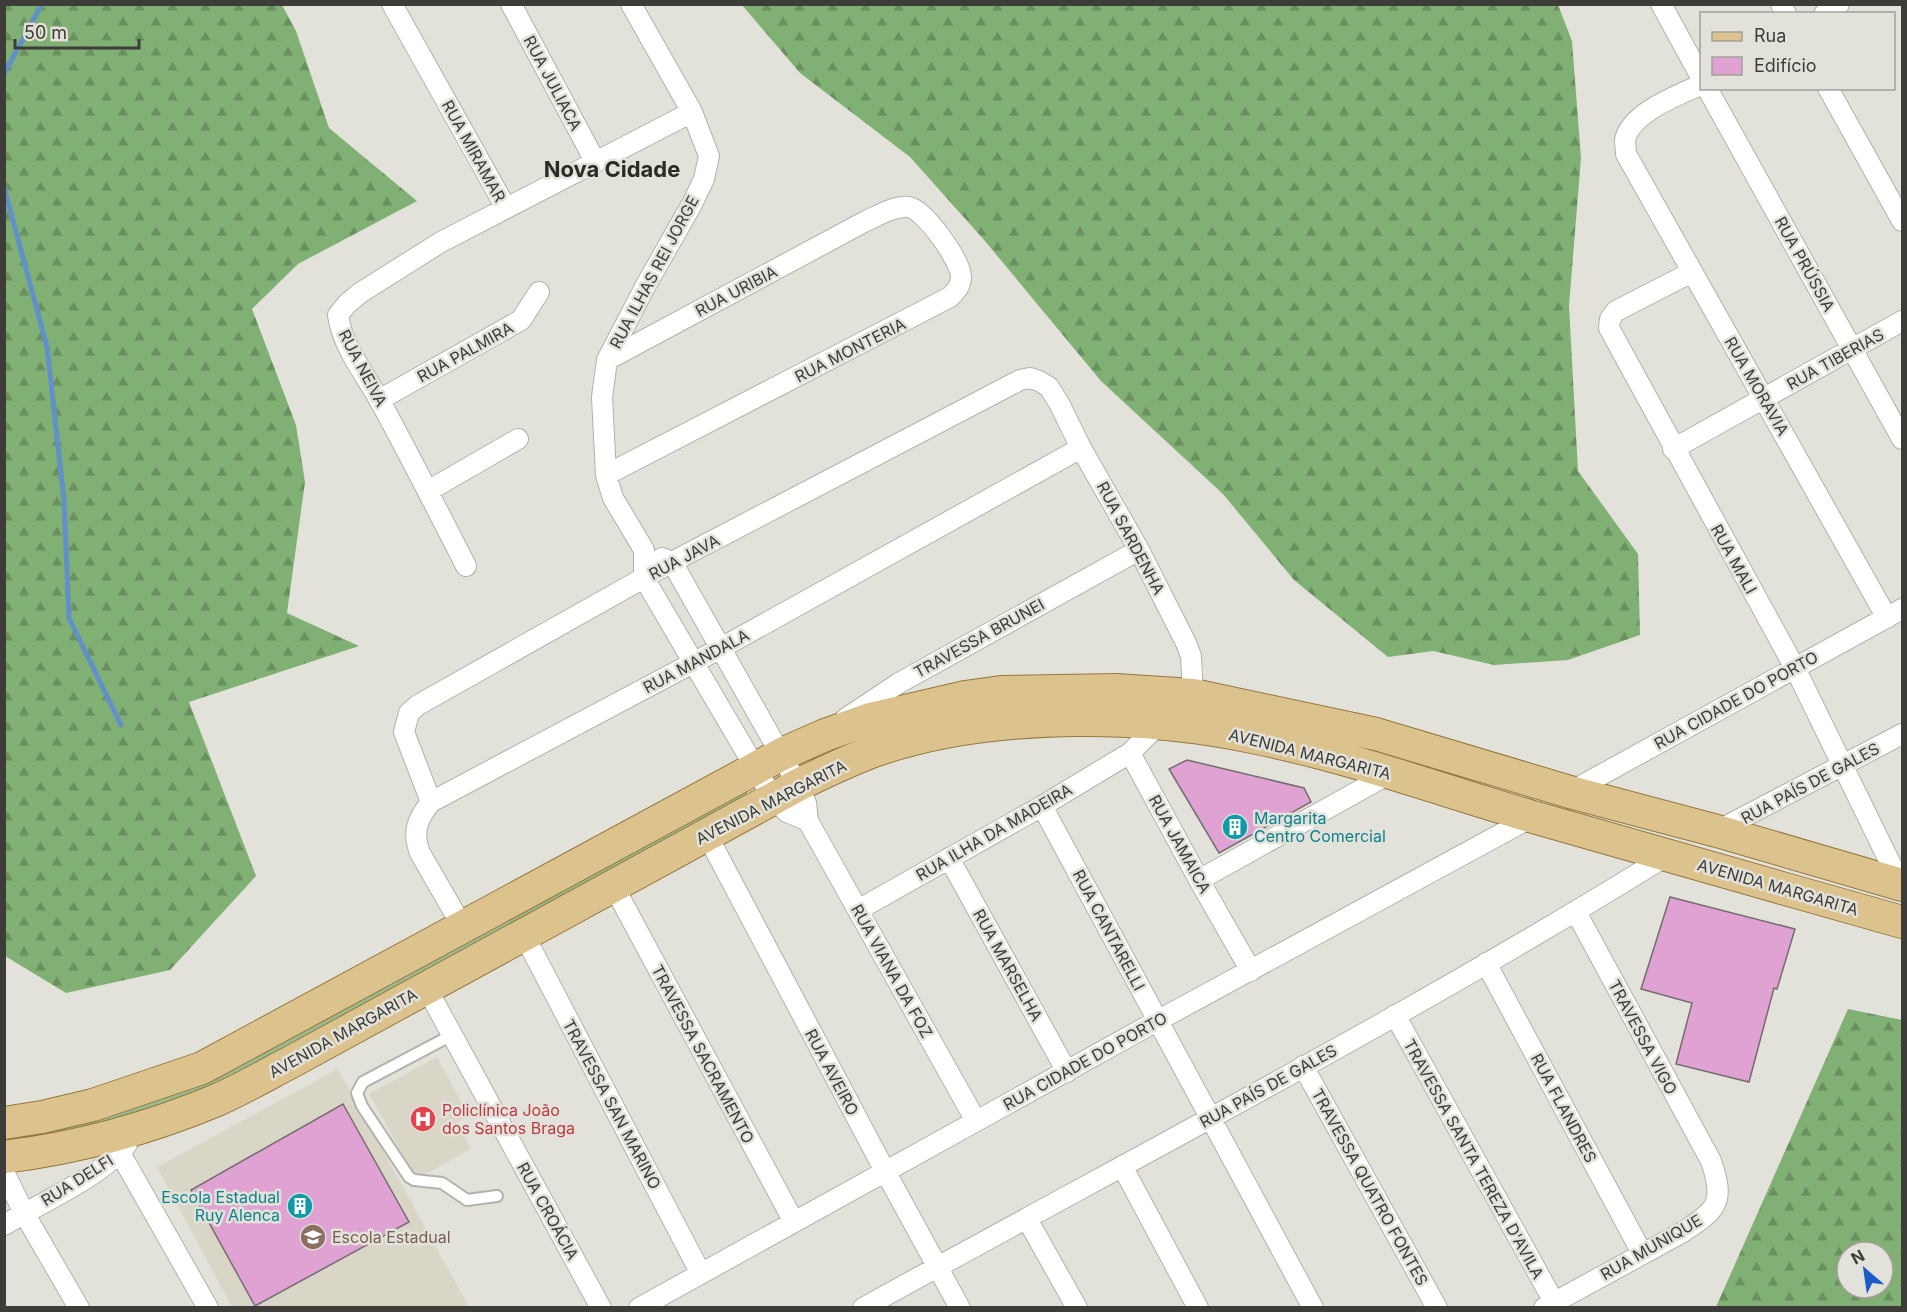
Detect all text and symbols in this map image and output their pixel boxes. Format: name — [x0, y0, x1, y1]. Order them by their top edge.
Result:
scale bar — [15, 12, 140, 50]
legend — [1700, 12, 1895, 90]
text: 50 m — [24, 22, 67, 43]
text: Rua — [1754, 25, 1786, 46]
street label: RUA JULIACA — [520, 32, 586, 134]
text: Edifício — [1754, 55, 1817, 76]
street label: RUA MIRAMAR — [438, 97, 510, 205]
district label: Nova Cidade — [544, 156, 680, 182]
street label: RUA ILHAS REI JORGE — [605, 192, 703, 352]
street label: RUA PRÚSSIA — [1771, 213, 1839, 315]
street label: RUA URIBIA — [692, 261, 780, 321]
street label: RUA MONTERIA — [791, 313, 909, 387]
street label: RUA PALMIRA — [414, 317, 516, 387]
street label: RUA TIBERIAS — [1783, 324, 1887, 394]
street label: RUA NEIVA — [334, 326, 392, 410]
street label: RUA MORAVIA — [1721, 333, 1793, 439]
street label: RUA SARDENHA — [1093, 478, 1169, 598]
street label: RUA MALI — [1707, 521, 1761, 597]
street label: RUA JAVA — [645, 530, 723, 584]
street label: TRAVESSA BRUNEI — [910, 594, 1048, 682]
street label: RUA MANDALA — [640, 625, 752, 697]
street label: RUA CIDADE DO PORTO — [1651, 647, 1821, 753]
street label: AVENIDA MARGARITA — [1227, 724, 1393, 784]
street label: RUA PAÍS DE GALES — [1737, 738, 1883, 828]
street label: AVENIDA MARGARITA — [692, 755, 850, 849]
street label: RUA ILHA DA MADEIRA — [912, 779, 1076, 885]
street label: RUA JAMAICA — [1145, 791, 1215, 897]
place label: Margarita Centro Comercial — [1254, 808, 1386, 846]
building icon: Margarita Centro Comercial — [1220, 812, 1250, 842]
street label: AVENIDA MARGARITA — [1695, 854, 1861, 920]
street label: RUA CANTARELLI — [1069, 866, 1149, 994]
street label: RUA VIANA DA FOZ — [847, 901, 937, 1041]
street label: RUA MARSELHA — [969, 905, 1047, 1025]
street label: TRAVESSA SACRAMENTO — [647, 961, 759, 1147]
street label: TRAVESSA VIGO — [1604, 976, 1682, 1098]
street label: AVENIDA MARGARITA — [265, 984, 421, 1082]
street label: RUA CIDADE DO PORTO — [1000, 1008, 1170, 1114]
street label: TRAVESSA SAN MARINO — [559, 1016, 665, 1192]
street label: RUA AVEIRO — [801, 1025, 863, 1119]
street label: TRAVESSA SANTA TEREZA D'AVILA — [1400, 1036, 1548, 1282]
street label: RUA PAÍS DE GALES — [1196, 1040, 1340, 1132]
street label: RUA FLANDRES — [1527, 1050, 1601, 1166]
street label: TRAVESSA QUATRO FONTES — [1307, 1085, 1433, 1289]
place label: Policlínica João dos Santos Braga — [442, 1100, 575, 1138]
hospital icon: Policlínica João dos Santos Braga — [408, 1104, 438, 1134]
street label: RUA DELFI — [37, 1150, 117, 1210]
street label: RUA CROÁCIA — [513, 1159, 583, 1263]
place label: Escola Estadual Ruy Alenca — [161, 1187, 280, 1225]
building icon: Escola Estadual Ruy Alenca — [285, 1191, 315, 1221]
street label: RUA MUNIQUE — [1597, 1210, 1705, 1284]
school or university icon: Escola Estadual — [298, 1222, 328, 1252]
place label: Escola Estadual — [332, 1227, 451, 1247]
north arrow — [1835, 1240, 1895, 1300]
text: N — [1848, 1245, 1868, 1269]

